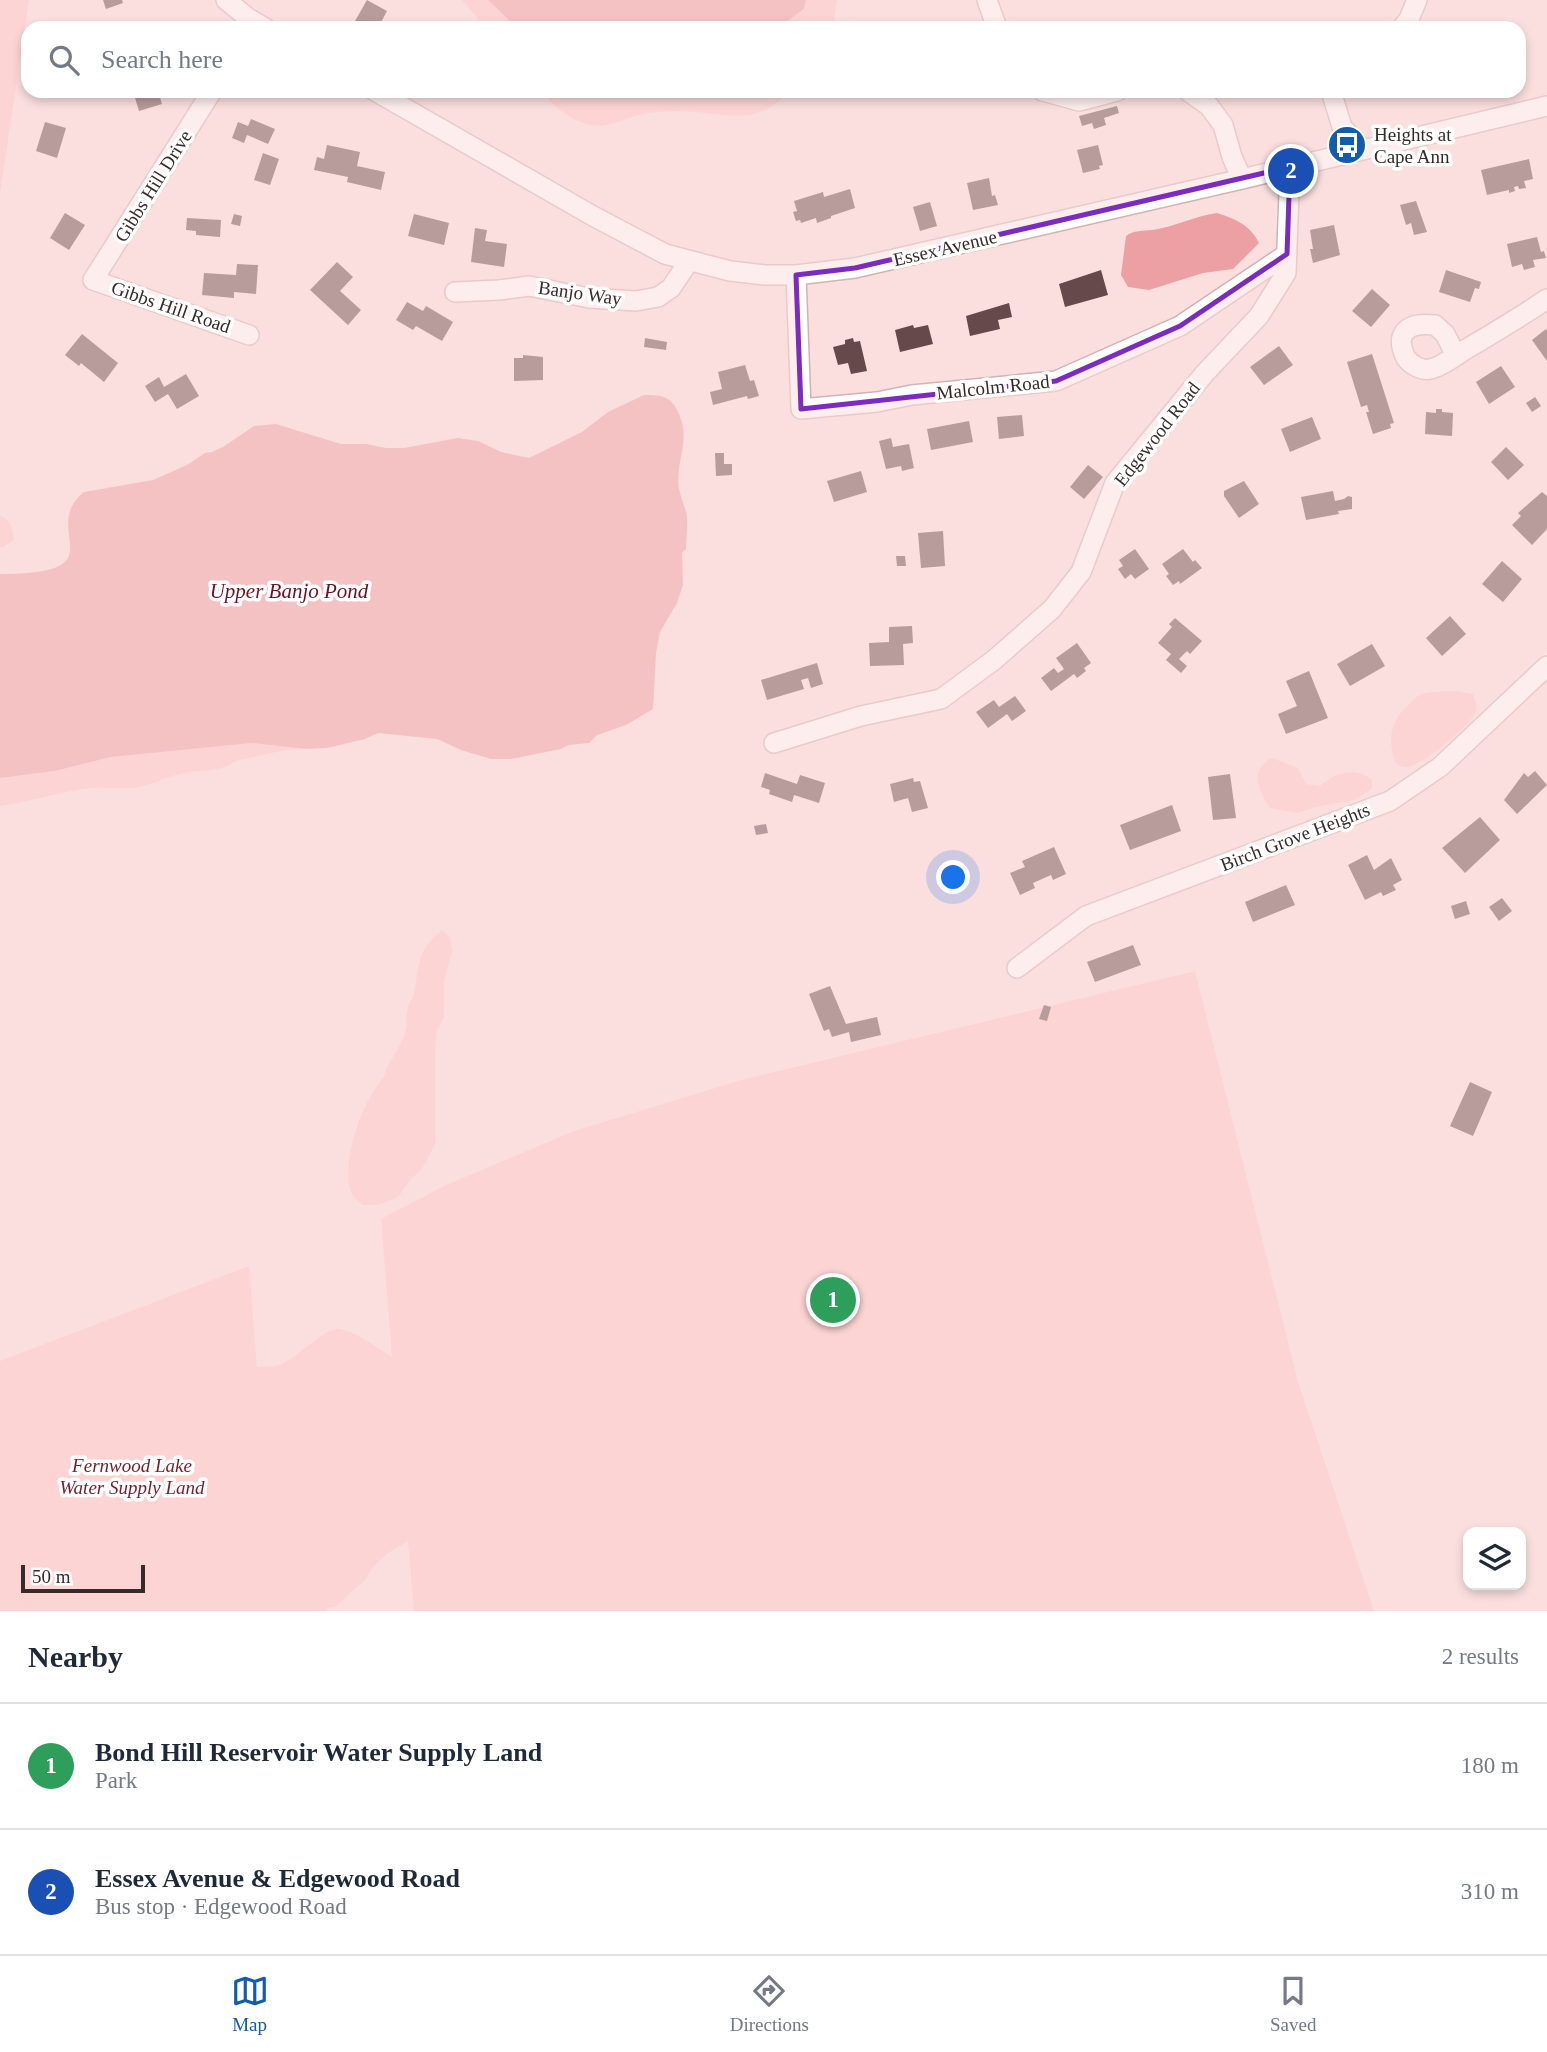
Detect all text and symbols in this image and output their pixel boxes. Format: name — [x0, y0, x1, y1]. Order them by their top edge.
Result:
search box — [21, 21, 1526, 98]
icon: search — [45, 41, 83, 79]
text: Search here — [101, 45, 223, 74]
bus stop icon: Heights at Cape Ann — [1326, 124, 1368, 166]
place label: Heights at Cape Ann — [1374, 124, 1452, 167]
street label: Gibbs Hill Drive — [110, 126, 196, 246]
pin: 2 — [1268, 145, 1314, 197]
street label: Essex Avenue — [891, 226, 999, 270]
street label: Gibbs Hill Road — [109, 277, 234, 337]
street label: Banjo Way — [537, 277, 624, 309]
street label: Malcolm Road — [935, 371, 1051, 403]
street label: Edgewood Road — [1110, 377, 1204, 490]
water label: Upper Banjo Pond — [210, 579, 369, 603]
street label: Birch Grove Heights — [1217, 799, 1373, 875]
your location — [936, 860, 970, 894]
pin: 1 — [810, 1274, 856, 1326]
park label: Fernwood Lake Water Supply Land — [60, 1455, 205, 1498]
map controls — [1463, 1527, 1526, 1590]
button: layers — [1463, 1527, 1526, 1590]
scale bar — [21, 1562, 145, 1594]
text: 50 m — [32, 1566, 71, 1587]
text: Nearby — [28, 1640, 123, 1673]
text: 2 results — [1442, 1644, 1519, 1669]
text: Bond Hill Reservoir Water Supply Land — [95, 1738, 542, 1767]
text: 1 — [45, 1753, 57, 1778]
text: 180 m — [1461, 1753, 1519, 1778]
text: Park — [95, 1768, 137, 1793]
text: Essex Avenue & Edgewood Road — [95, 1864, 460, 1893]
text: 2 — [45, 1879, 57, 1904]
text: 310 m — [1461, 1879, 1519, 1904]
text: Bus stop · Edgewood Road — [95, 1894, 347, 1919]
tab: Map — [231, 1972, 269, 2036]
tab: Directions — [730, 1972, 809, 2036]
tab: Saved — [1270, 1972, 1316, 2036]

